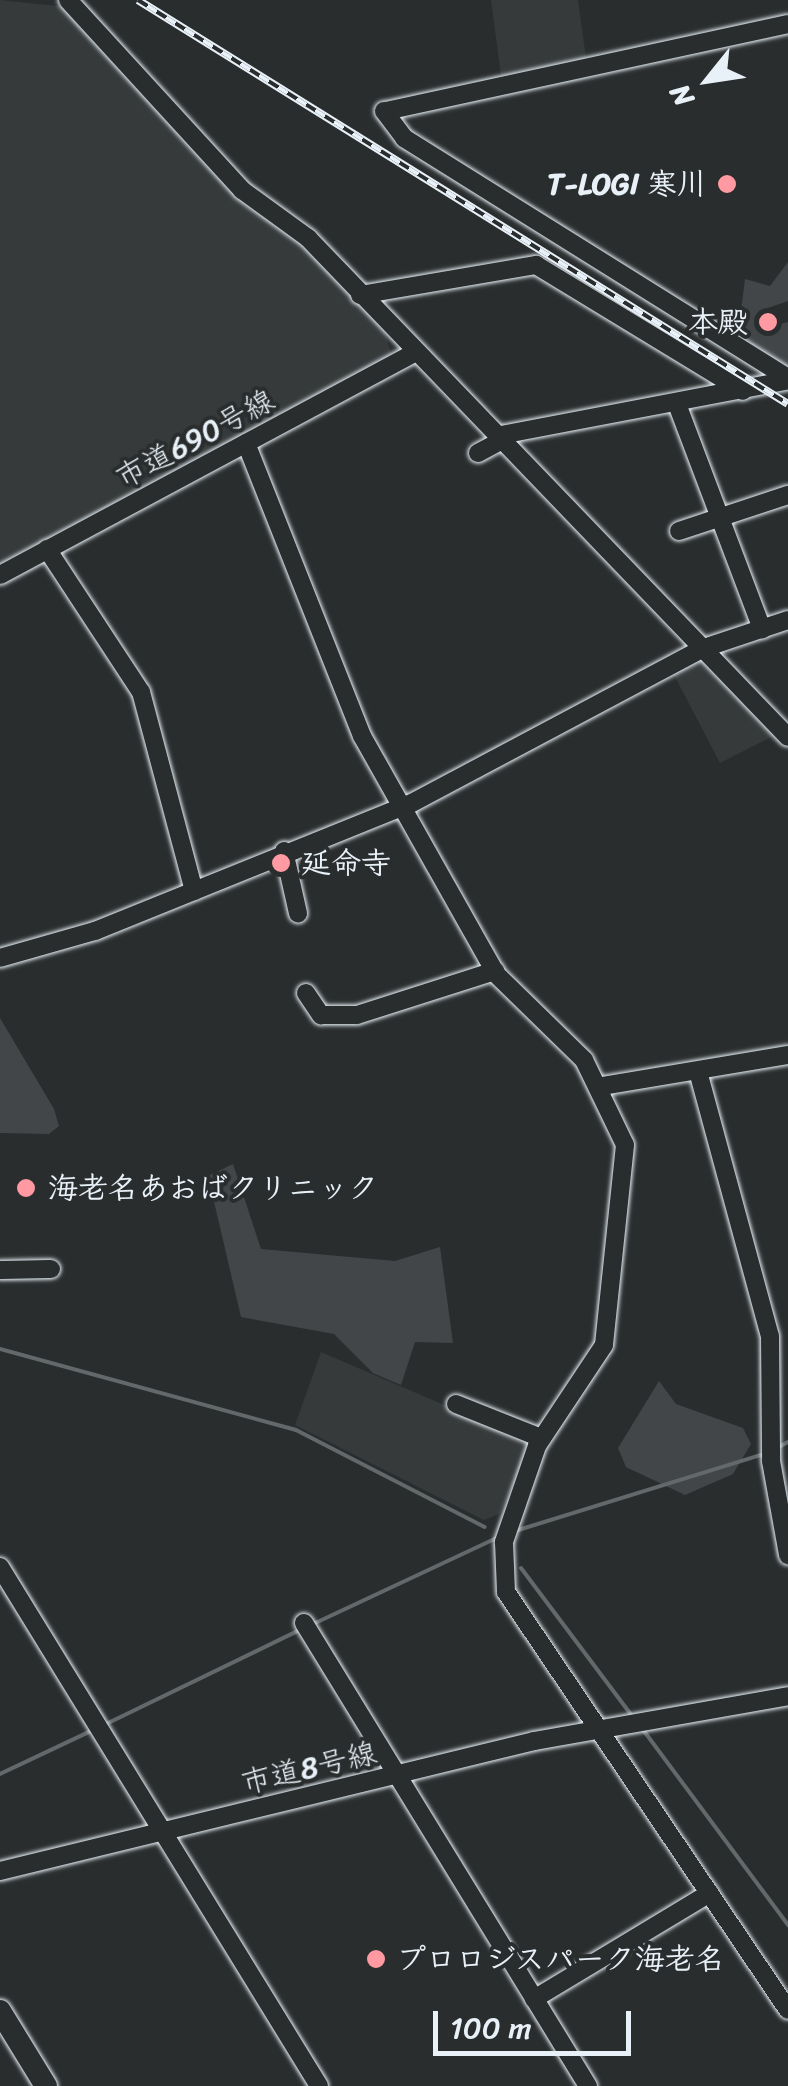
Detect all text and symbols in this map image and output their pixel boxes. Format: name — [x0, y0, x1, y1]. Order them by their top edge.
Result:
north arrow — [658, 30, 758, 130]
text: N — [656, 75, 708, 116]
place label: T-LOGI 寒川 — [547, 166, 707, 202]
marker: T-LOGI 寒川 — [716, 173, 738, 195]
place label: 本殿 — [688, 304, 748, 340]
marker: 本殿 — [757, 311, 779, 333]
street label: 市道690号線 — [110, 382, 280, 496]
place label: 延命寺 — [301, 845, 391, 881]
marker: 延命寺 — [270, 852, 292, 874]
place label: 海老名あおばクリニック — [48, 1170, 378, 1206]
marker: 海老名あおばクリニック — [13, 1175, 39, 1201]
street label: 市道8号線 — [238, 1735, 380, 1801]
place label: プロロジスパーク海老名 — [396, 1941, 726, 1977]
marker: プロロジスパーク海老名 — [365, 1948, 387, 1970]
scale bar — [438, 1991, 636, 2053]
text: 100 m — [450, 2001, 532, 2055]

